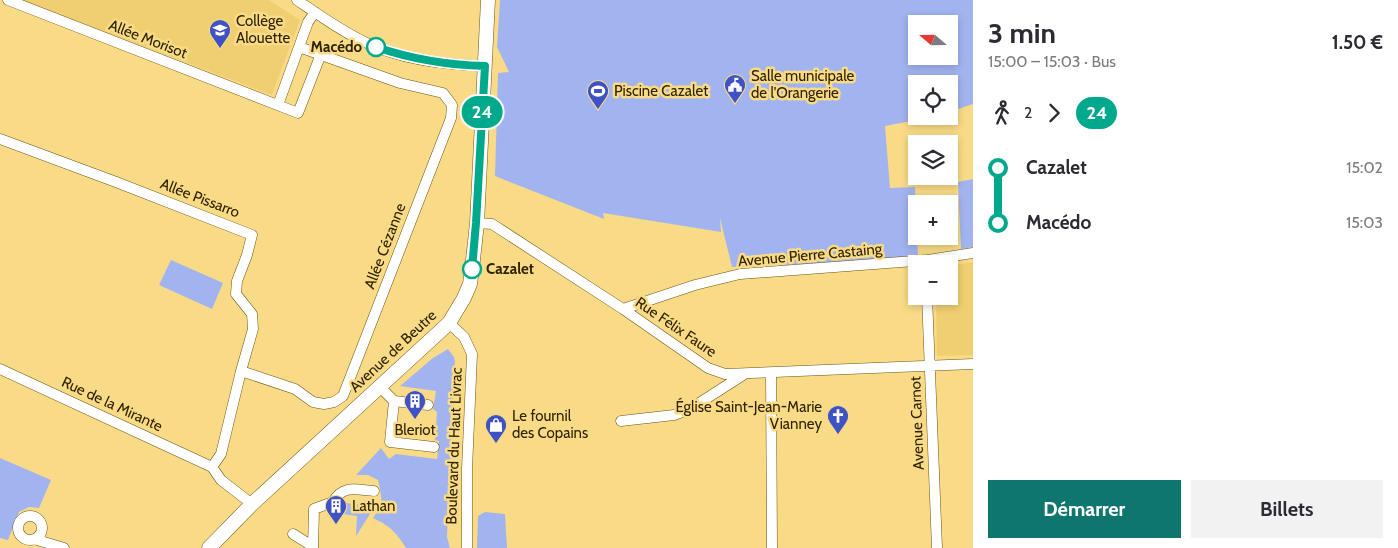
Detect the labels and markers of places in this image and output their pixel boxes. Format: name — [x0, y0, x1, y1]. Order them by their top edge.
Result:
place label: Collège Alouette — [236, 12, 290, 47]
school or university icon: Collège Alouette — [208, 18, 232, 49]
marker: Macédo — [366, 37, 386, 57]
place label: Macédo — [311, 38, 362, 56]
place label: Salle municipale de l'Orangerie — [751, 67, 855, 102]
public building icon: Salle municipale de l'Orangerie — [723, 73, 747, 104]
sports icon: Piscine Cazalet — [586, 79, 610, 110]
place label: Piscine Cazalet — [614, 82, 708, 100]
marker: Cazalet — [462, 259, 482, 279]
place label: Cazalet — [486, 260, 534, 278]
building icon: Bleriot — [403, 389, 427, 420]
place label: Église Saint-Jean-Marie Vianney — [676, 397, 822, 433]
church icon: Église Saint-Jean-Marie Vianney — [826, 404, 850, 435]
place label: Le fournil des Copains — [512, 407, 588, 442]
shop icon: Le fournil des Copains — [484, 413, 508, 444]
place label: Bleriot — [394, 421, 436, 439]
building icon: Lathan — [324, 494, 348, 525]
place label: Lathan — [352, 497, 395, 515]

